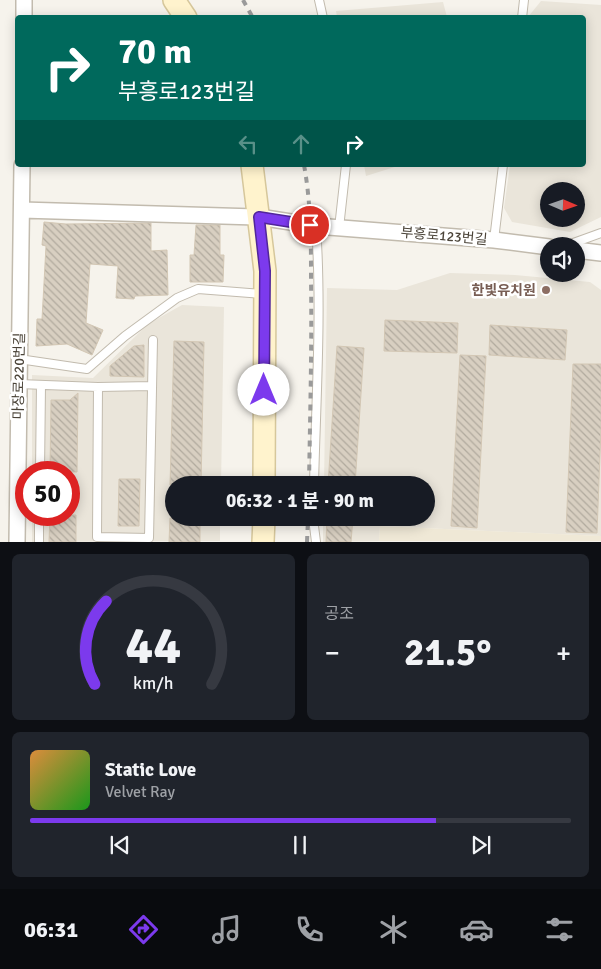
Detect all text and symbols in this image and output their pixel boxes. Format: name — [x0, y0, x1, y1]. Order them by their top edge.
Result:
text: 70 m — [118, 30, 192, 73]
icon: right — [35, 35, 100, 100]
text: 부흥로123번길 — [118, 78, 255, 105]
icon: left — [234, 130, 262, 158]
icon: ahead — [287, 130, 315, 158]
icon: right — [340, 130, 368, 158]
north arrow — [540, 182, 585, 228]
map controls — [540, 182, 585, 282]
pin — [289, 204, 331, 246]
icon: arrive — [296, 211, 324, 239]
street label: 부흥로123번길 — [400, 224, 488, 248]
button: sound — [540, 237, 585, 282]
place label: 한빛유치원 — [472, 282, 536, 299]
marker: 한빛유치원 — [540, 284, 552, 296]
street label: 마장로220번길 — [10, 332, 28, 420]
position arrow — [237, 363, 289, 415]
speed limit sign: 50 — [15, 461, 80, 526]
text: 06:32 · 1 분 · 90 m — [226, 489, 374, 513]
text: 공조 — [325, 604, 354, 624]
text: 44 — [125, 614, 181, 678]
text: 21.5° — [404, 629, 492, 676]
text: − — [325, 636, 340, 670]
text: + — [556, 636, 571, 670]
text: km/h — [133, 672, 173, 694]
text: Static Love — [105, 758, 196, 782]
text: Velvet Ray — [105, 782, 175, 802]
icon: previous — [106, 831, 134, 859]
icon: pause — [286, 831, 314, 859]
icon: next — [467, 831, 495, 859]
icon: directions — [126, 912, 161, 947]
icon: music — [209, 912, 244, 947]
icon: phone — [292, 912, 327, 947]
icon: climate — [376, 912, 411, 947]
icon: car — [459, 912, 494, 947]
icon: filters — [542, 912, 577, 947]
text: 06:31 — [24, 916, 78, 943]

